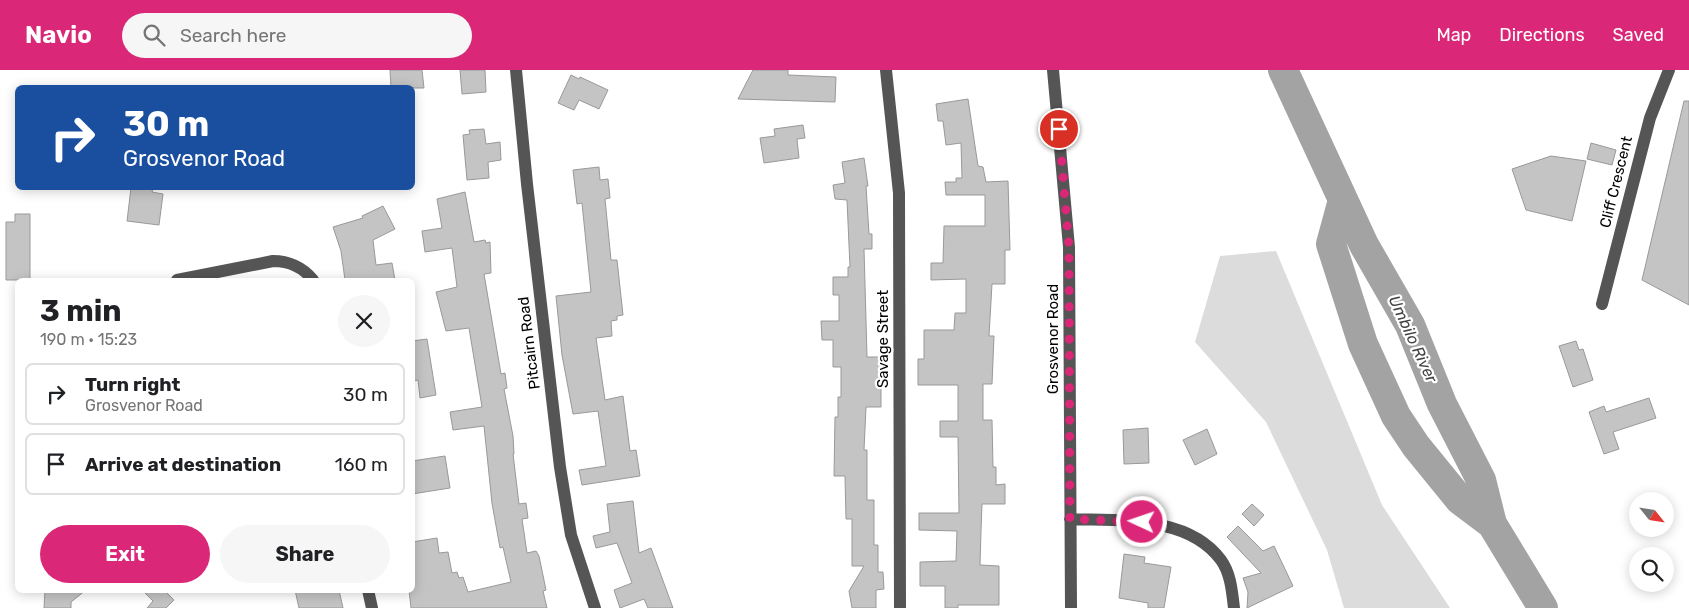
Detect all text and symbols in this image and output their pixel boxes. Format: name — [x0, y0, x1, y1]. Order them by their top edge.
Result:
search box — [122, 13, 472, 58]
text: Navio — [25, 21, 92, 49]
icon: search — [140, 21, 168, 49]
text: Search here — [180, 24, 286, 47]
text: Map — [1436, 24, 1471, 46]
text: Directions — [1499, 24, 1585, 46]
text: Saved — [1613, 24, 1664, 46]
text: 30 m — [123, 103, 209, 145]
icon: right — [40, 105, 105, 170]
pin — [1038, 108, 1080, 150]
icon: arrive — [1045, 115, 1073, 143]
street label: Cliff Crescent — [1596, 134, 1636, 230]
text: Grosvenor Road — [123, 145, 285, 172]
street label: Grosvenor Road — [1044, 284, 1062, 394]
street label: Savage Street — [874, 290, 892, 388]
water label: Umbilo River — [1385, 292, 1442, 386]
text: 3 min — [40, 293, 122, 329]
button: close — [338, 295, 390, 347]
street label: Pitcairn Road — [514, 296, 544, 390]
text: 190 m · 15:23 — [40, 330, 137, 349]
text: Turn right — [85, 373, 180, 396]
icon: right — [42, 380, 70, 408]
text: 30 m — [343, 383, 388, 406]
text: Grosvenor Road — [85, 396, 203, 415]
icon: arrive — [42, 450, 70, 478]
text: Arrive at destination — [85, 453, 281, 476]
text: 160 m — [335, 453, 388, 476]
north arrow — [1629, 492, 1674, 538]
map controls — [1629, 492, 1674, 592]
position arrow — [1115, 495, 1167, 547]
button: Exit — [40, 525, 210, 583]
button: Share — [220, 525, 390, 583]
button: search — [1629, 547, 1674, 592]

